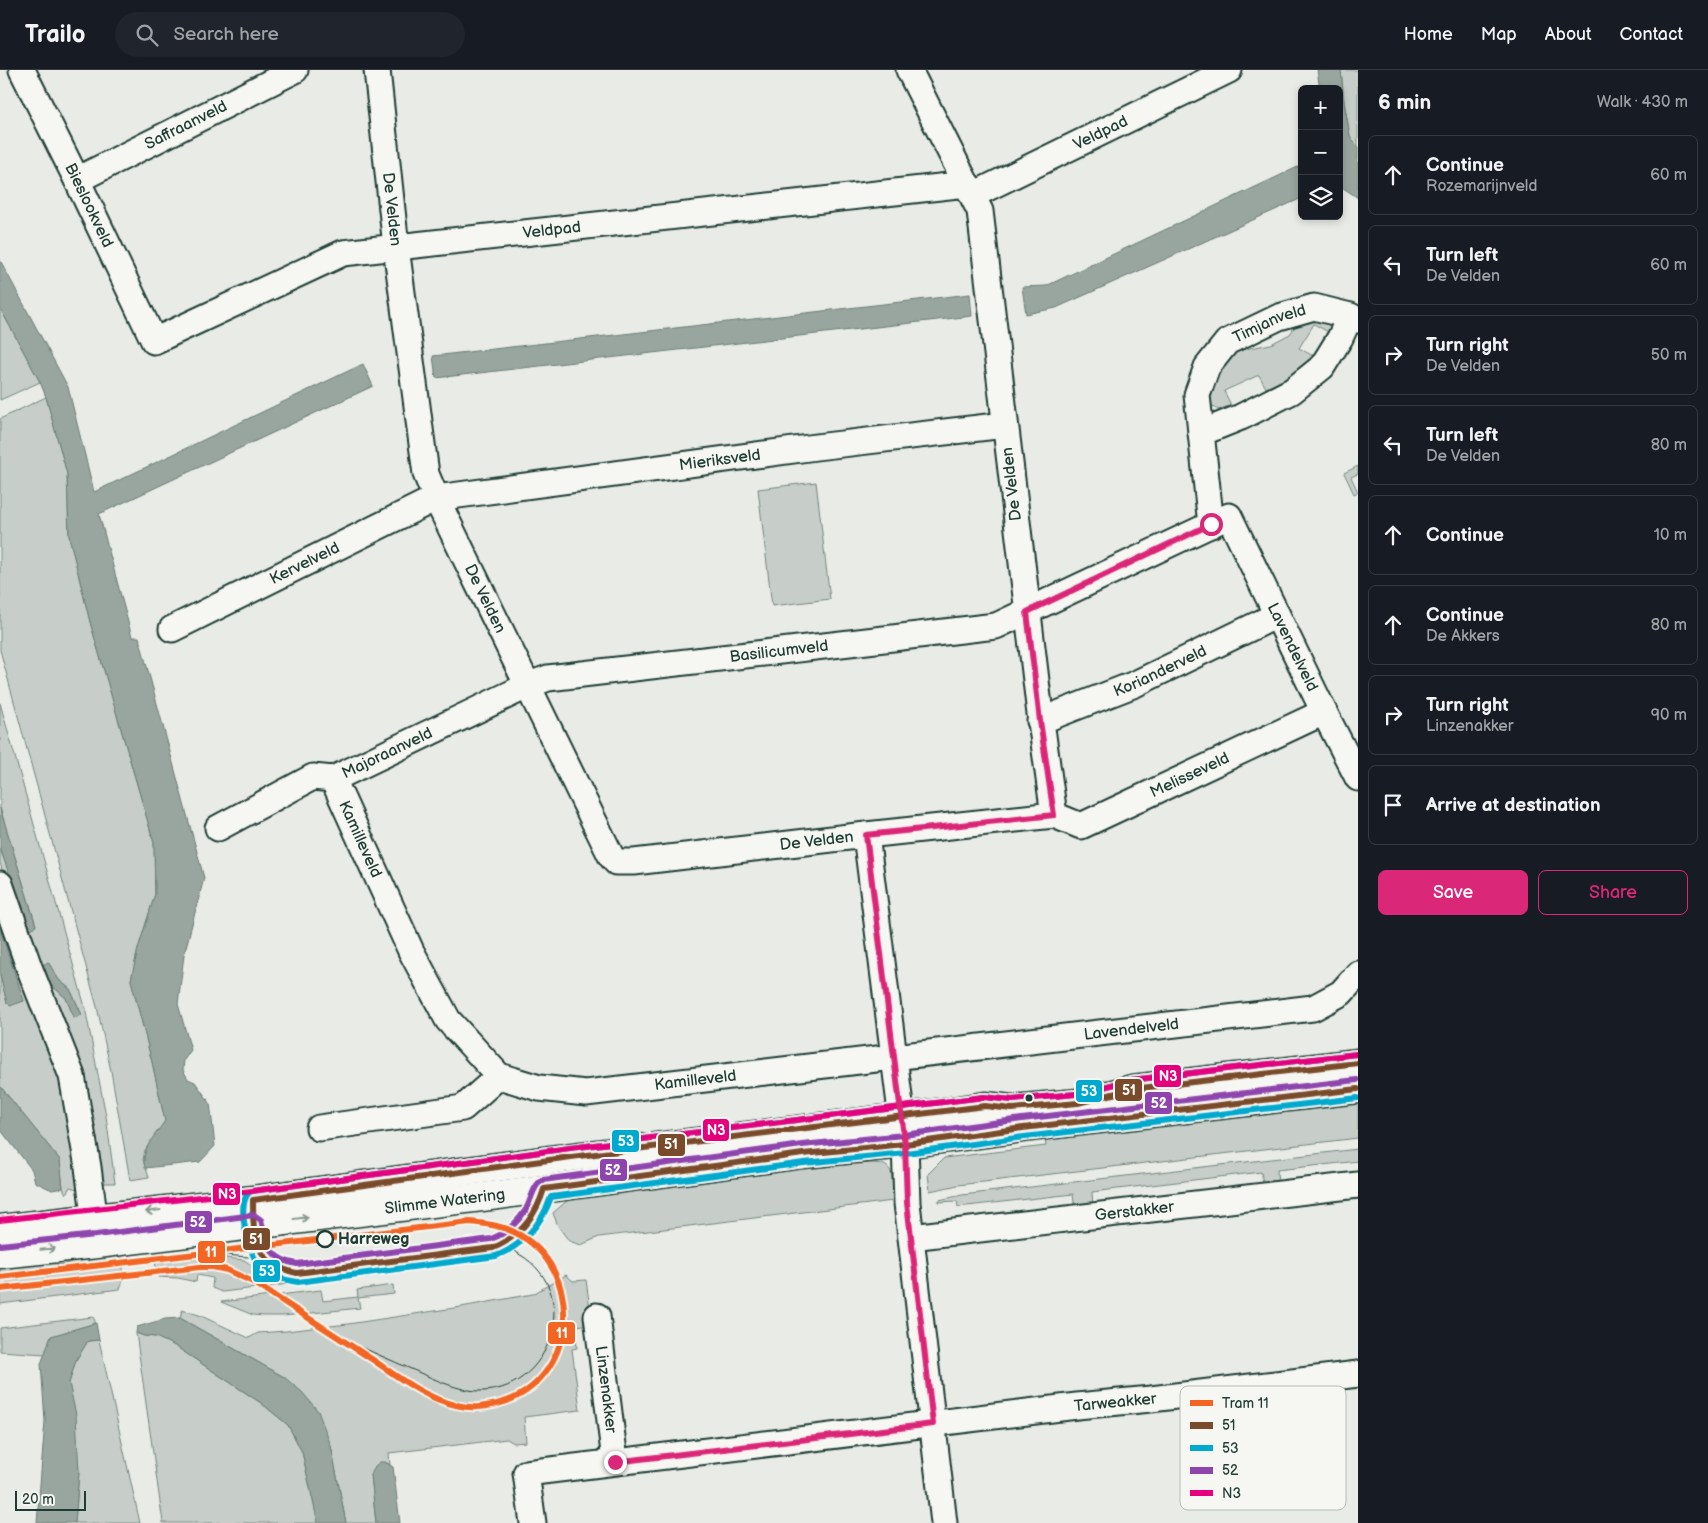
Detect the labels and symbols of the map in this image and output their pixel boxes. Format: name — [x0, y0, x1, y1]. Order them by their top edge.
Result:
street label: Saffraanveld — [142, 96, 230, 154]
street label: Veldpad — [1070, 111, 1131, 154]
street label: Bieslookveld — [61, 160, 117, 251]
street label: De Velden — [379, 171, 405, 247]
street label: Veldpad — [522, 217, 582, 243]
street label: Timjanveld — [1230, 300, 1308, 347]
street label: Mieriksveld — [678, 445, 762, 475]
street label: De Velden — [998, 446, 1026, 522]
route start — [1200, 513, 1223, 536]
street label: Kervelveld — [266, 538, 343, 589]
street label: De Velden — [460, 561, 510, 636]
street label: Lavendelveld — [1263, 600, 1322, 694]
street label: Basilicumveld — [728, 636, 829, 666]
street label: Korianderveld — [1111, 641, 1210, 701]
street label: Majoraanveld — [339, 723, 435, 783]
street label: Melisseveld — [1147, 748, 1232, 802]
street label: Kamilleveld — [335, 798, 386, 881]
street label: De Velden — [779, 827, 854, 854]
street label: Lavendelveld — [1083, 1014, 1180, 1044]
line badge: N3 — [1153, 1064, 1182, 1088]
street label: Kamilleveld — [653, 1066, 737, 1094]
text: N3 — [1159, 1068, 1177, 1085]
line badge: 51 — [1114, 1078, 1143, 1102]
line badge: 53 — [1075, 1079, 1103, 1103]
text: 51 — [1122, 1082, 1136, 1099]
text: 53 — [1081, 1083, 1097, 1100]
line badge: 52 — [1144, 1091, 1173, 1115]
unlabelled marker — [1024, 1093, 1034, 1103]
text: 52 — [1151, 1095, 1168, 1112]
line badge: N3 — [702, 1118, 730, 1142]
text: N3 — [707, 1122, 725, 1139]
line badge: 53 — [611, 1129, 640, 1153]
text: 53 — [618, 1133, 634, 1150]
line badge: 51 — [657, 1133, 686, 1157]
text: 51 — [664, 1136, 678, 1153]
line badge: 52 — [599, 1158, 628, 1182]
text: 52 — [605, 1162, 622, 1179]
line badge: N3 — [212, 1182, 241, 1206]
street label: Slimme Watering — [384, 1185, 506, 1218]
text: N3 — [218, 1186, 236, 1203]
street label: Gerstakker — [1094, 1197, 1175, 1225]
one-way arrow — [145, 1206, 161, 1216]
line badge: 52 — [184, 1210, 213, 1234]
one-way arrow — [293, 1213, 309, 1223]
text: 52 — [190, 1214, 207, 1231]
line badge: 51 — [242, 1227, 271, 1251]
marker: Harreweg — [316, 1230, 334, 1248]
place label: Harreweg — [338, 1230, 409, 1249]
text: 51 — [249, 1231, 263, 1248]
line badge: 11 — [197, 1240, 226, 1264]
one-way arrow — [40, 1244, 56, 1254]
text: 11 — [205, 1244, 217, 1261]
line badge: 53 — [252, 1259, 281, 1283]
text: 53 — [259, 1263, 275, 1280]
line badge: 11 — [547, 1321, 576, 1345]
text: 11 — [556, 1325, 568, 1342]
street label: Linzenakker — [591, 1345, 621, 1434]
legend — [1180, 1386, 1346, 1510]
street label: Tarweakker — [1073, 1389, 1158, 1416]
text: Tram 11 — [1222, 1395, 1269, 1412]
text: 51 — [1222, 1417, 1235, 1434]
text: 53 — [1222, 1440, 1239, 1457]
route end — [604, 1451, 627, 1474]
text: 52 — [1222, 1462, 1239, 1479]
text: N3 — [1222, 1485, 1241, 1502]
scale bar — [15, 1488, 86, 1511]

